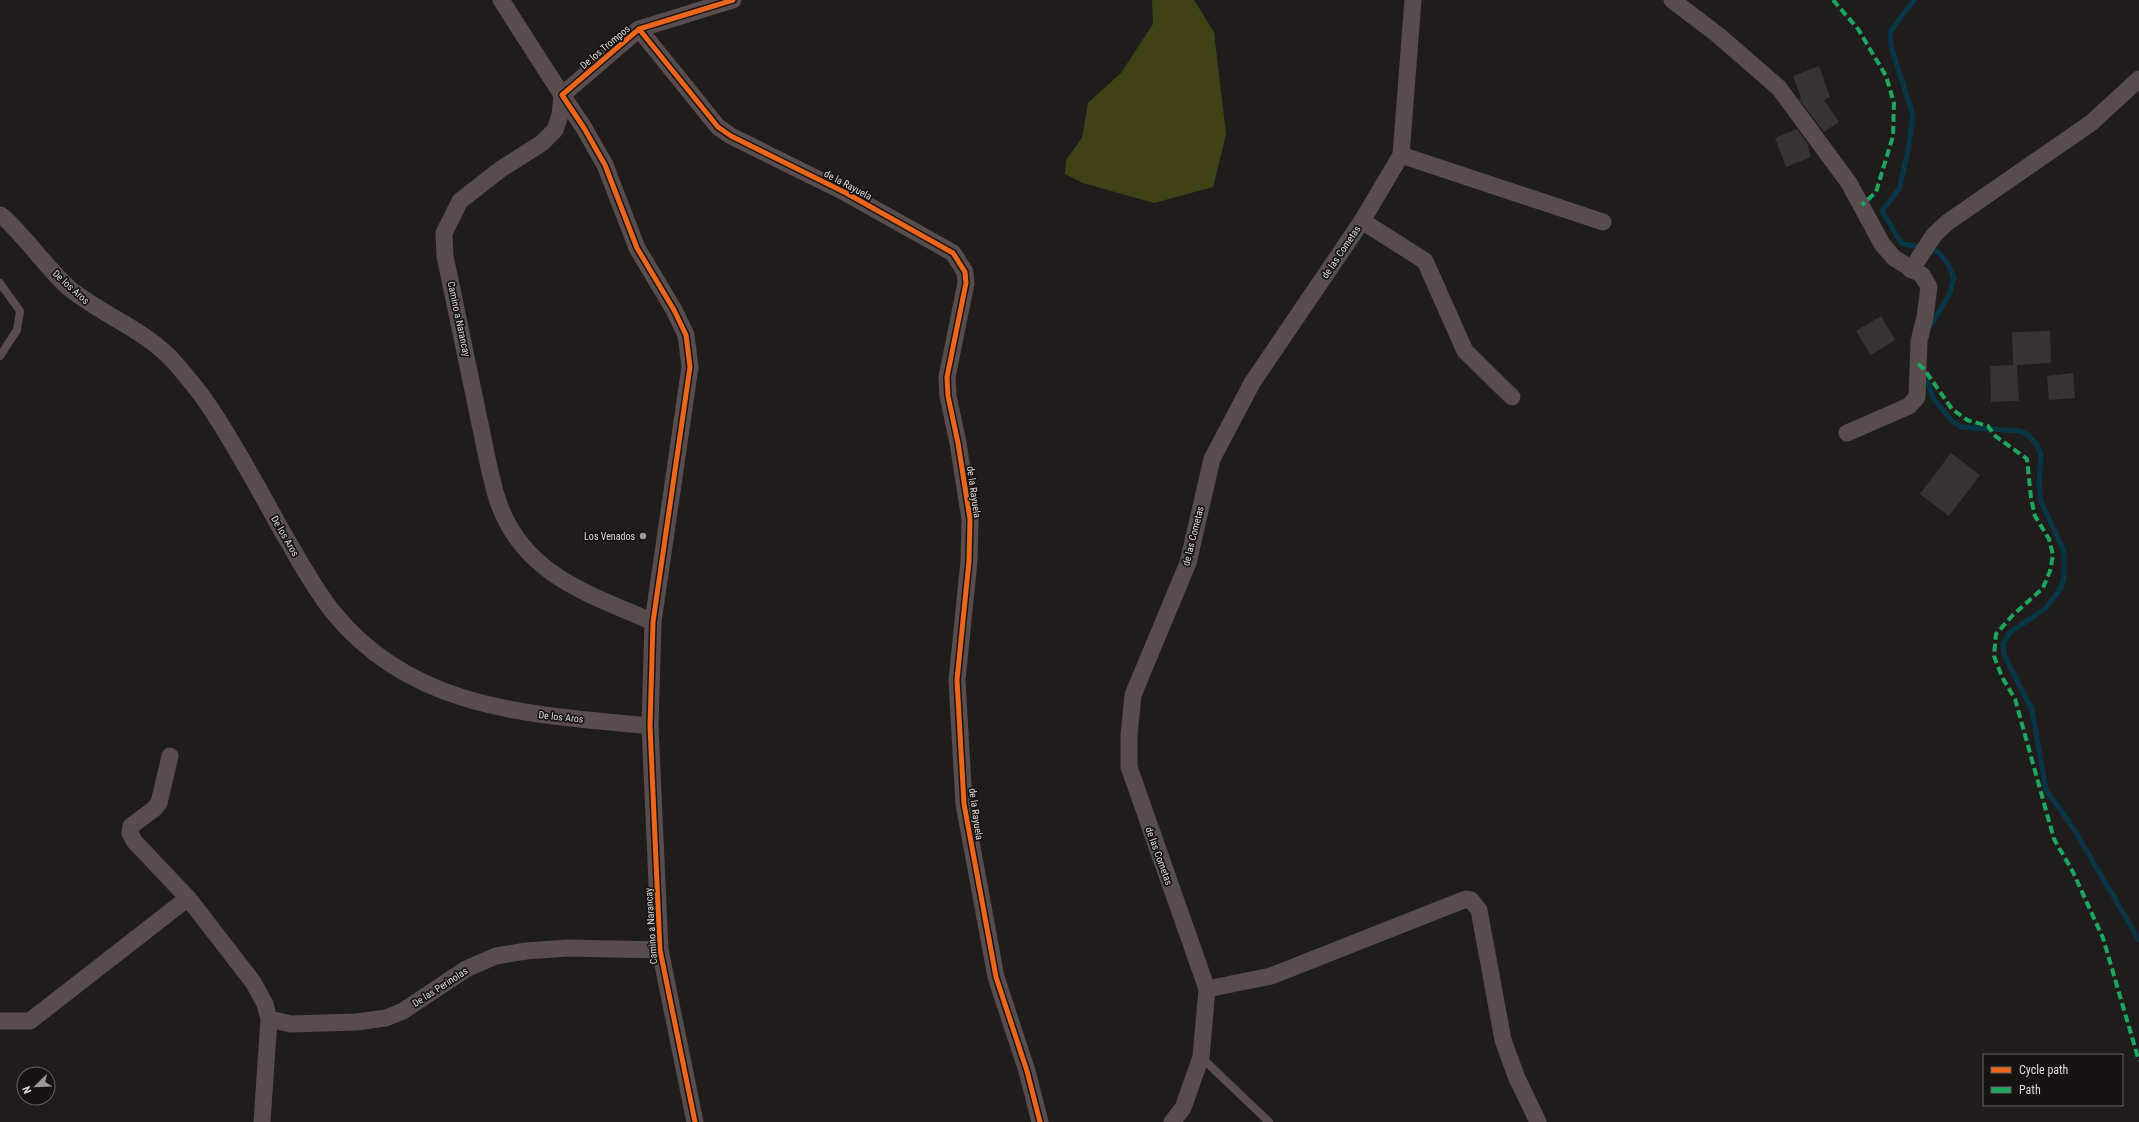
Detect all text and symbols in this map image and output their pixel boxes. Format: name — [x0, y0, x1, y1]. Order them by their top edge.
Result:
street label: De los Trompos — [578, 23, 632, 71]
street label: de la Rayuela — [822, 168, 874, 202]
street label: de las Cometas — [1319, 223, 1363, 280]
street label: De los Aros — [51, 268, 92, 306]
street label: Camino a Narancay — [446, 280, 472, 358]
street label: de la Rayuela — [965, 465, 983, 519]
street label: de las Cometas — [1180, 505, 1206, 567]
street label: De los Aros — [269, 514, 301, 559]
place label: Los Venados — [584, 531, 635, 542]
marker: Los Venados — [638, 531, 648, 541]
street label: De los Aros — [538, 709, 584, 725]
street label: de la Rayuela — [967, 787, 985, 841]
street label: de las Cometas — [1143, 825, 1175, 887]
street label: Camino a Narancay — [643, 887, 659, 965]
street label: De las Perinolas — [410, 965, 470, 1009]
legend — [1983, 1054, 2123, 1106]
text: Cycle path — [2019, 1063, 2069, 1077]
north arrow — [16, 1066, 56, 1106]
text: Path — [2019, 1083, 2041, 1097]
text: N — [20, 1084, 35, 1095]

